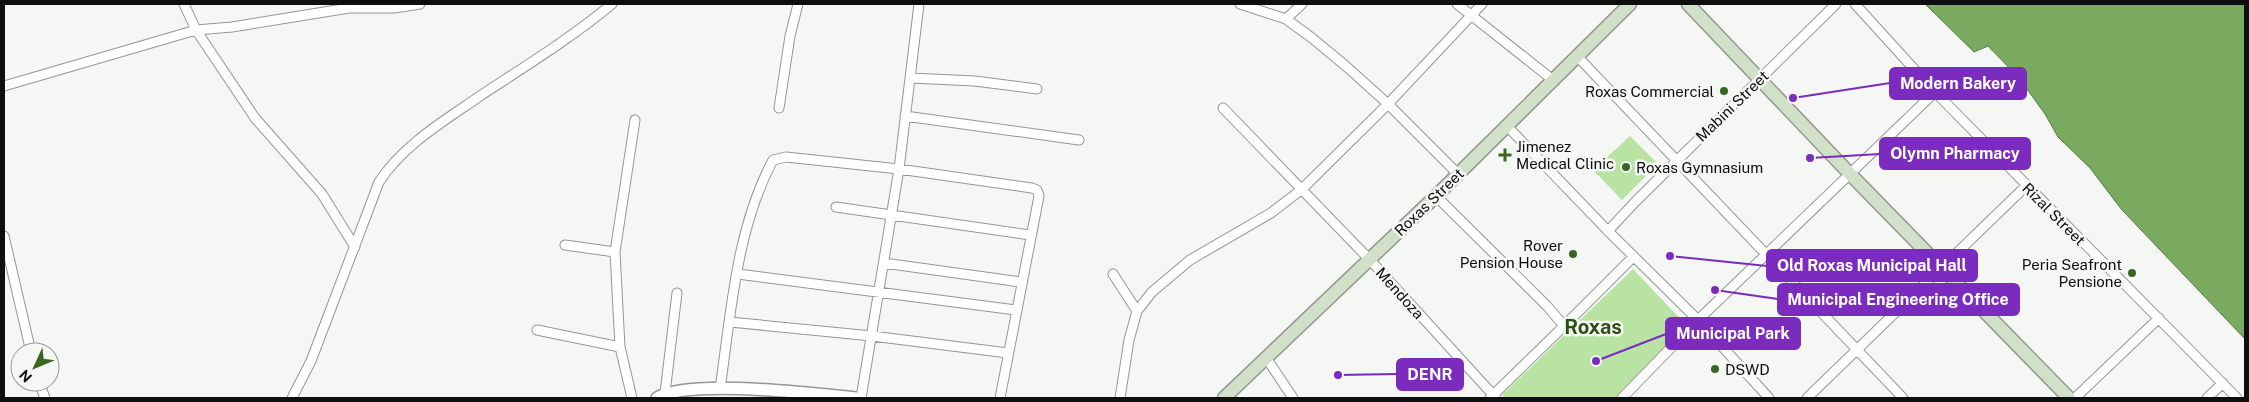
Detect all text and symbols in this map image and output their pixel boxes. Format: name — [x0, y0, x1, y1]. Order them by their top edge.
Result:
street label: Mabini Street — [1692, 67, 1772, 145]
callout: Modern Bakery — [1890, 68, 2026, 99]
text: Modern Bakery — [1900, 74, 2016, 93]
place label: Roxas Commercial — [1585, 83, 1714, 100]
marker: Roxas Commercial — [1718, 85, 1730, 97]
place label: Jimenez Medical Clinic — [1516, 138, 1614, 172]
callout: Olymn Pharmacy — [1880, 138, 2030, 169]
text: Olymn Pharmacy — [1890, 144, 2020, 163]
marker: Jimenez Medical Clinic — [1498, 148, 1512, 162]
place label: Roxas Gymnasium — [1636, 159, 1763, 176]
marker: Roxas Gymnasium — [1620, 161, 1632, 173]
street label: Roxas Street — [1391, 165, 1467, 239]
street label: Rizal Street — [2019, 179, 2089, 249]
place label: Rover Pension House — [1460, 237, 1563, 271]
marker: Rover Pension House — [1567, 248, 1579, 260]
callout: Old Roxas Municipal Hall — [1767, 250, 1977, 281]
text: Old Roxas Municipal Hall — [1777, 256, 1967, 275]
place label: Peria Seafront Pensione — [2022, 256, 2122, 290]
street label: Mendoza — [1373, 264, 1427, 322]
marker: Peria Seafront Pensione — [2126, 267, 2138, 279]
callout: Municipal Engineering Office — [1778, 284, 2019, 315]
text: Municipal Engineering Office — [1787, 290, 2009, 309]
district label: Roxas — [1564, 315, 1622, 339]
callout: Municipal Park — [1666, 318, 1800, 349]
text: Municipal Park — [1676, 324, 1790, 343]
north arrow — [10, 342, 60, 392]
callout: DENR — [1397, 359, 1463, 390]
place label: DSWD — [1725, 361, 1770, 378]
marker: DSWD — [1709, 363, 1721, 375]
text: DENR — [1407, 365, 1453, 384]
text: N — [16, 367, 35, 386]

